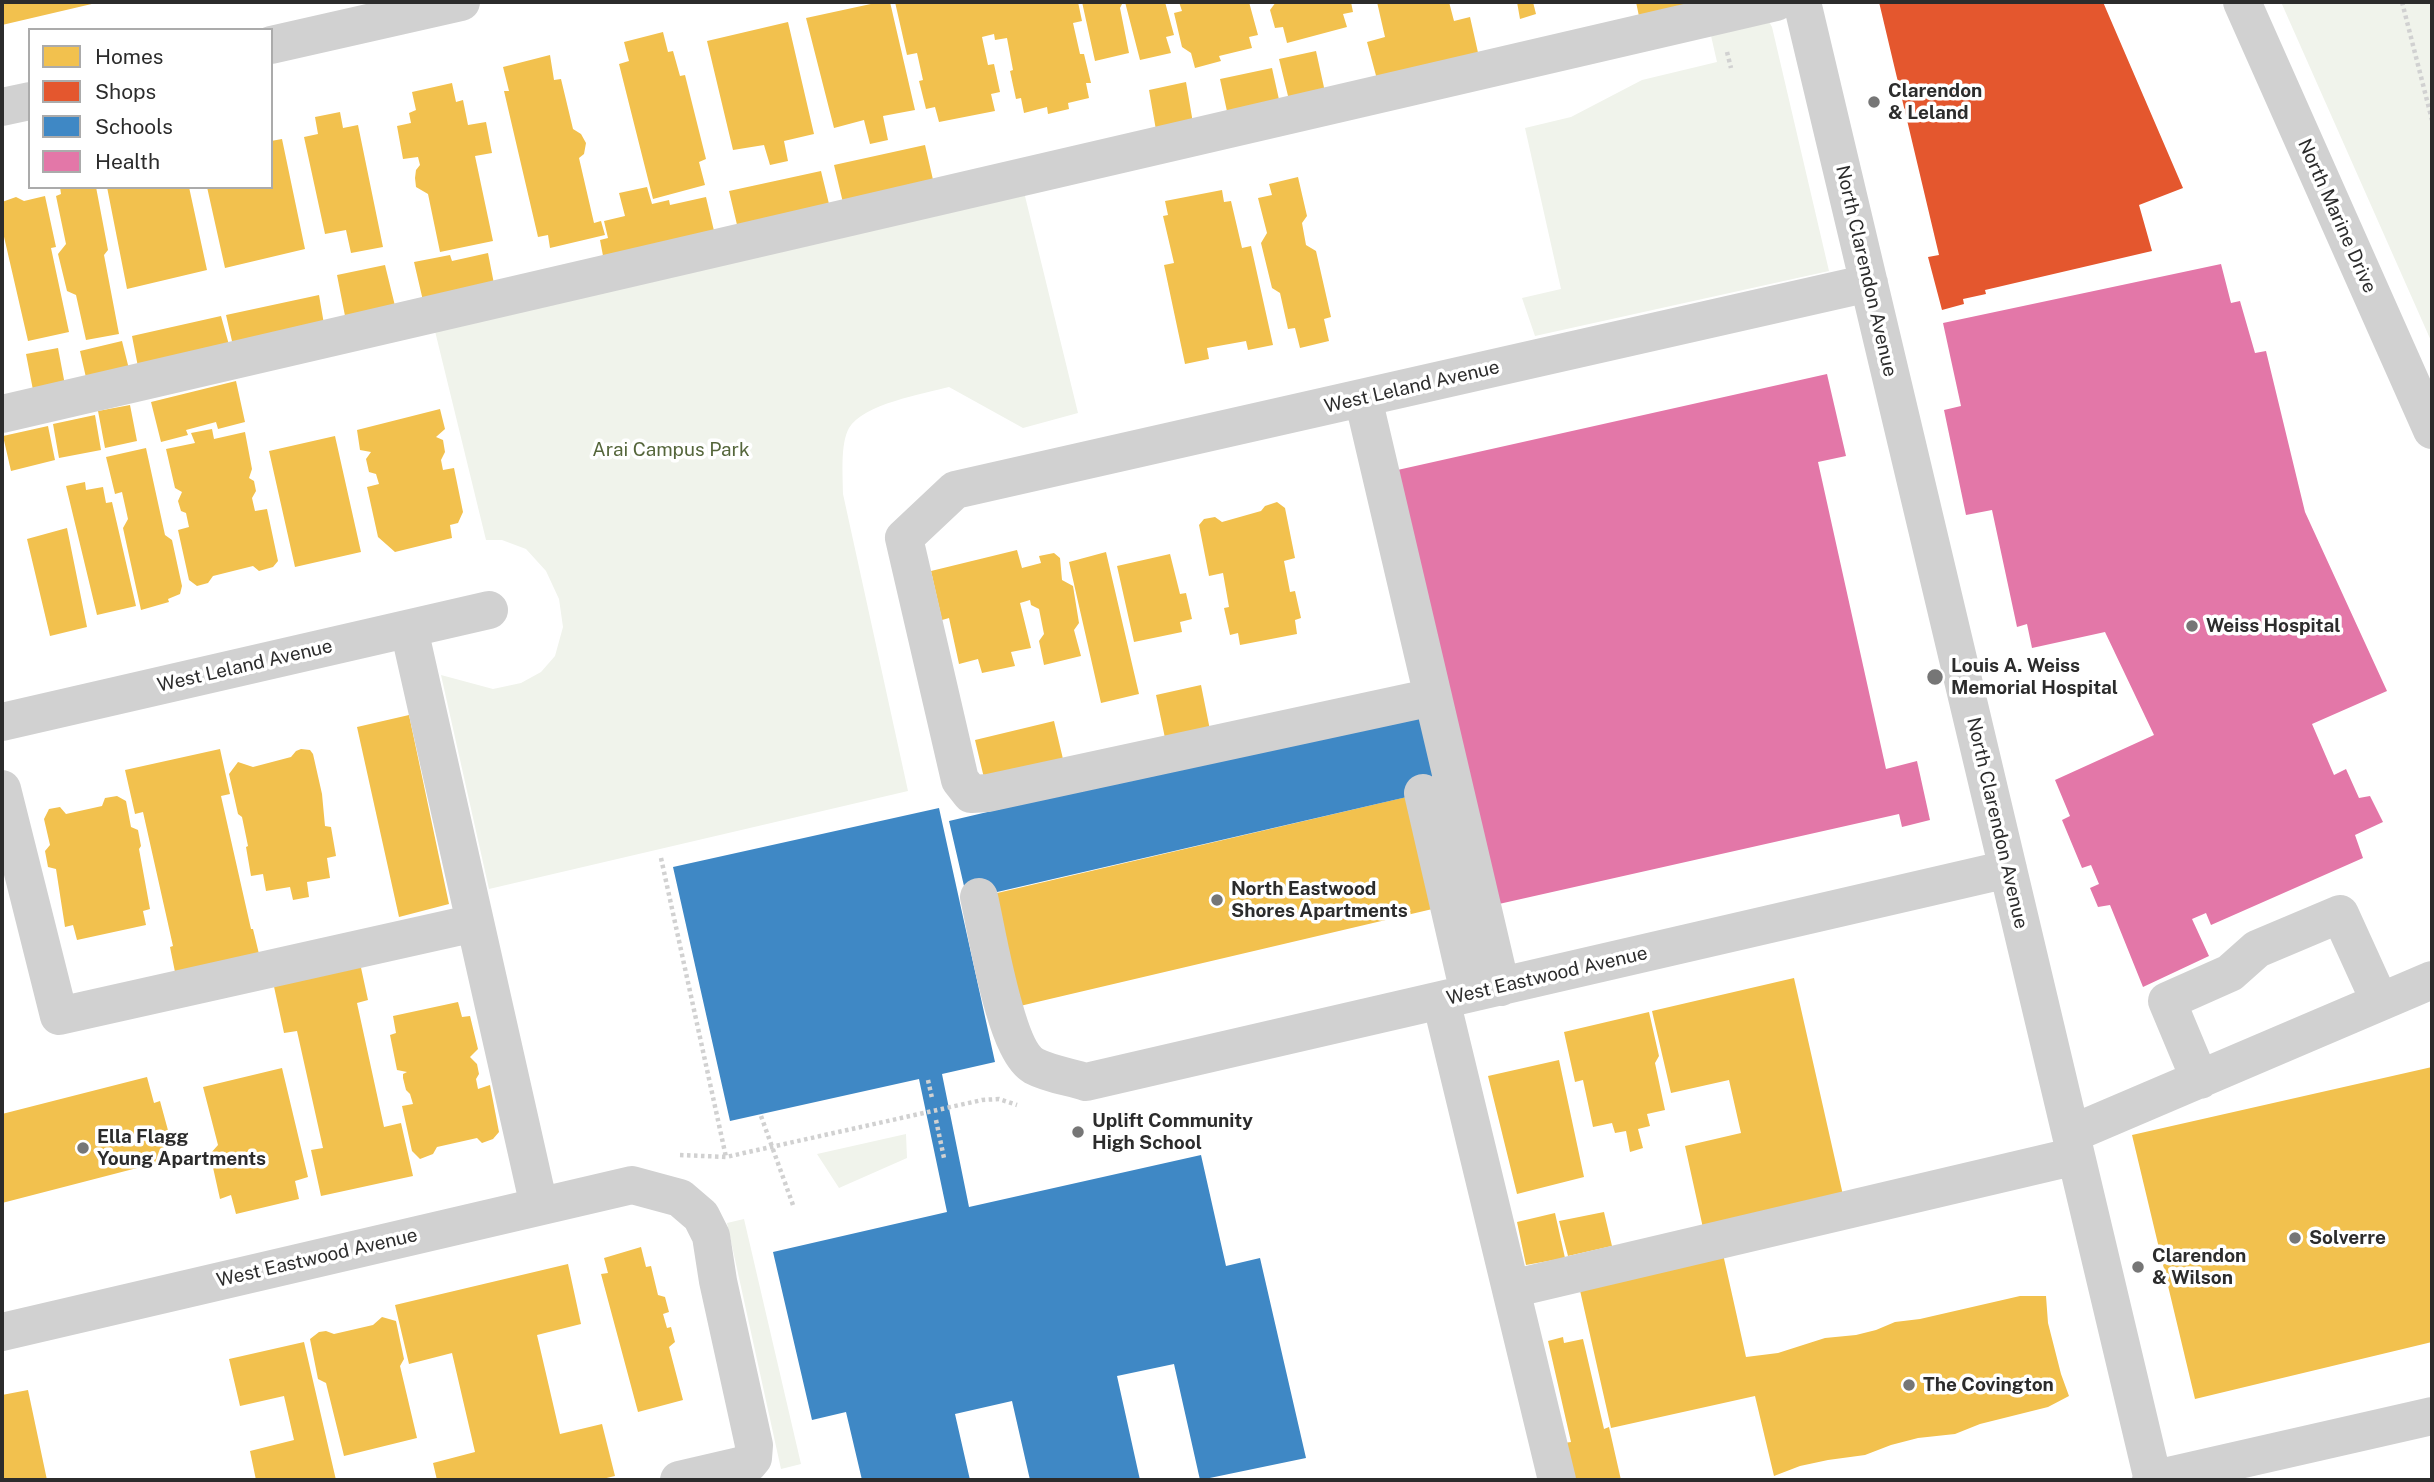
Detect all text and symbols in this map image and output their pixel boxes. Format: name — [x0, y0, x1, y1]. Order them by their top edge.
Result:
legend — [28, 28, 273, 189]
text: Homes — [95, 44, 163, 69]
text: Shops — [95, 79, 156, 104]
place label: Clarendon & Leland — [1888, 80, 1982, 124]
marker: Clarendon & Leland — [1866, 94, 1882, 110]
text: Schools — [95, 114, 173, 139]
street label: North Marine Drive — [2293, 135, 2381, 297]
text: Health — [95, 149, 160, 174]
street label: North Clarendon Avenue — [1831, 163, 1901, 379]
street label: West Leland Avenue — [1322, 356, 1502, 418]
park label: Arai Campus Park — [592, 439, 750, 461]
place label: Weiss Hospital — [2206, 615, 2340, 637]
marker: Weiss Hospital — [2184, 618, 2200, 634]
street label: West Leland Avenue — [155, 635, 335, 697]
place label: Louis A. Weiss Memorial Hospital — [1951, 655, 2118, 699]
marker: Louis A. Weiss Memorial Hospital — [1925, 667, 1945, 687]
street label: North Clarendon Avenue — [1962, 715, 2032, 931]
place label: North Eastwood Shores Apartments — [1231, 878, 1408, 922]
marker: North Eastwood Shores Apartments — [1209, 892, 1225, 908]
street label: West Eastwood Avenue — [1444, 942, 1650, 1010]
place label: Uplift Community High School — [1092, 1110, 1253, 1154]
marker: Uplift Community High School — [1070, 1124, 1086, 1140]
place label: Ella Flagg Young Apartments — [97, 1126, 266, 1170]
marker: Ella Flagg Young Apartments — [75, 1140, 91, 1156]
street label: West Eastwood Avenue — [214, 1224, 420, 1292]
place label: Solverre — [2309, 1227, 2386, 1249]
marker: Solverre — [2287, 1230, 2303, 1246]
place label: Clarendon & Wilson — [2152, 1245, 2246, 1289]
marker: Clarendon & Wilson — [2130, 1259, 2146, 1275]
place label: The Covington — [1923, 1374, 2054, 1396]
marker: The Covington — [1901, 1377, 1917, 1393]

